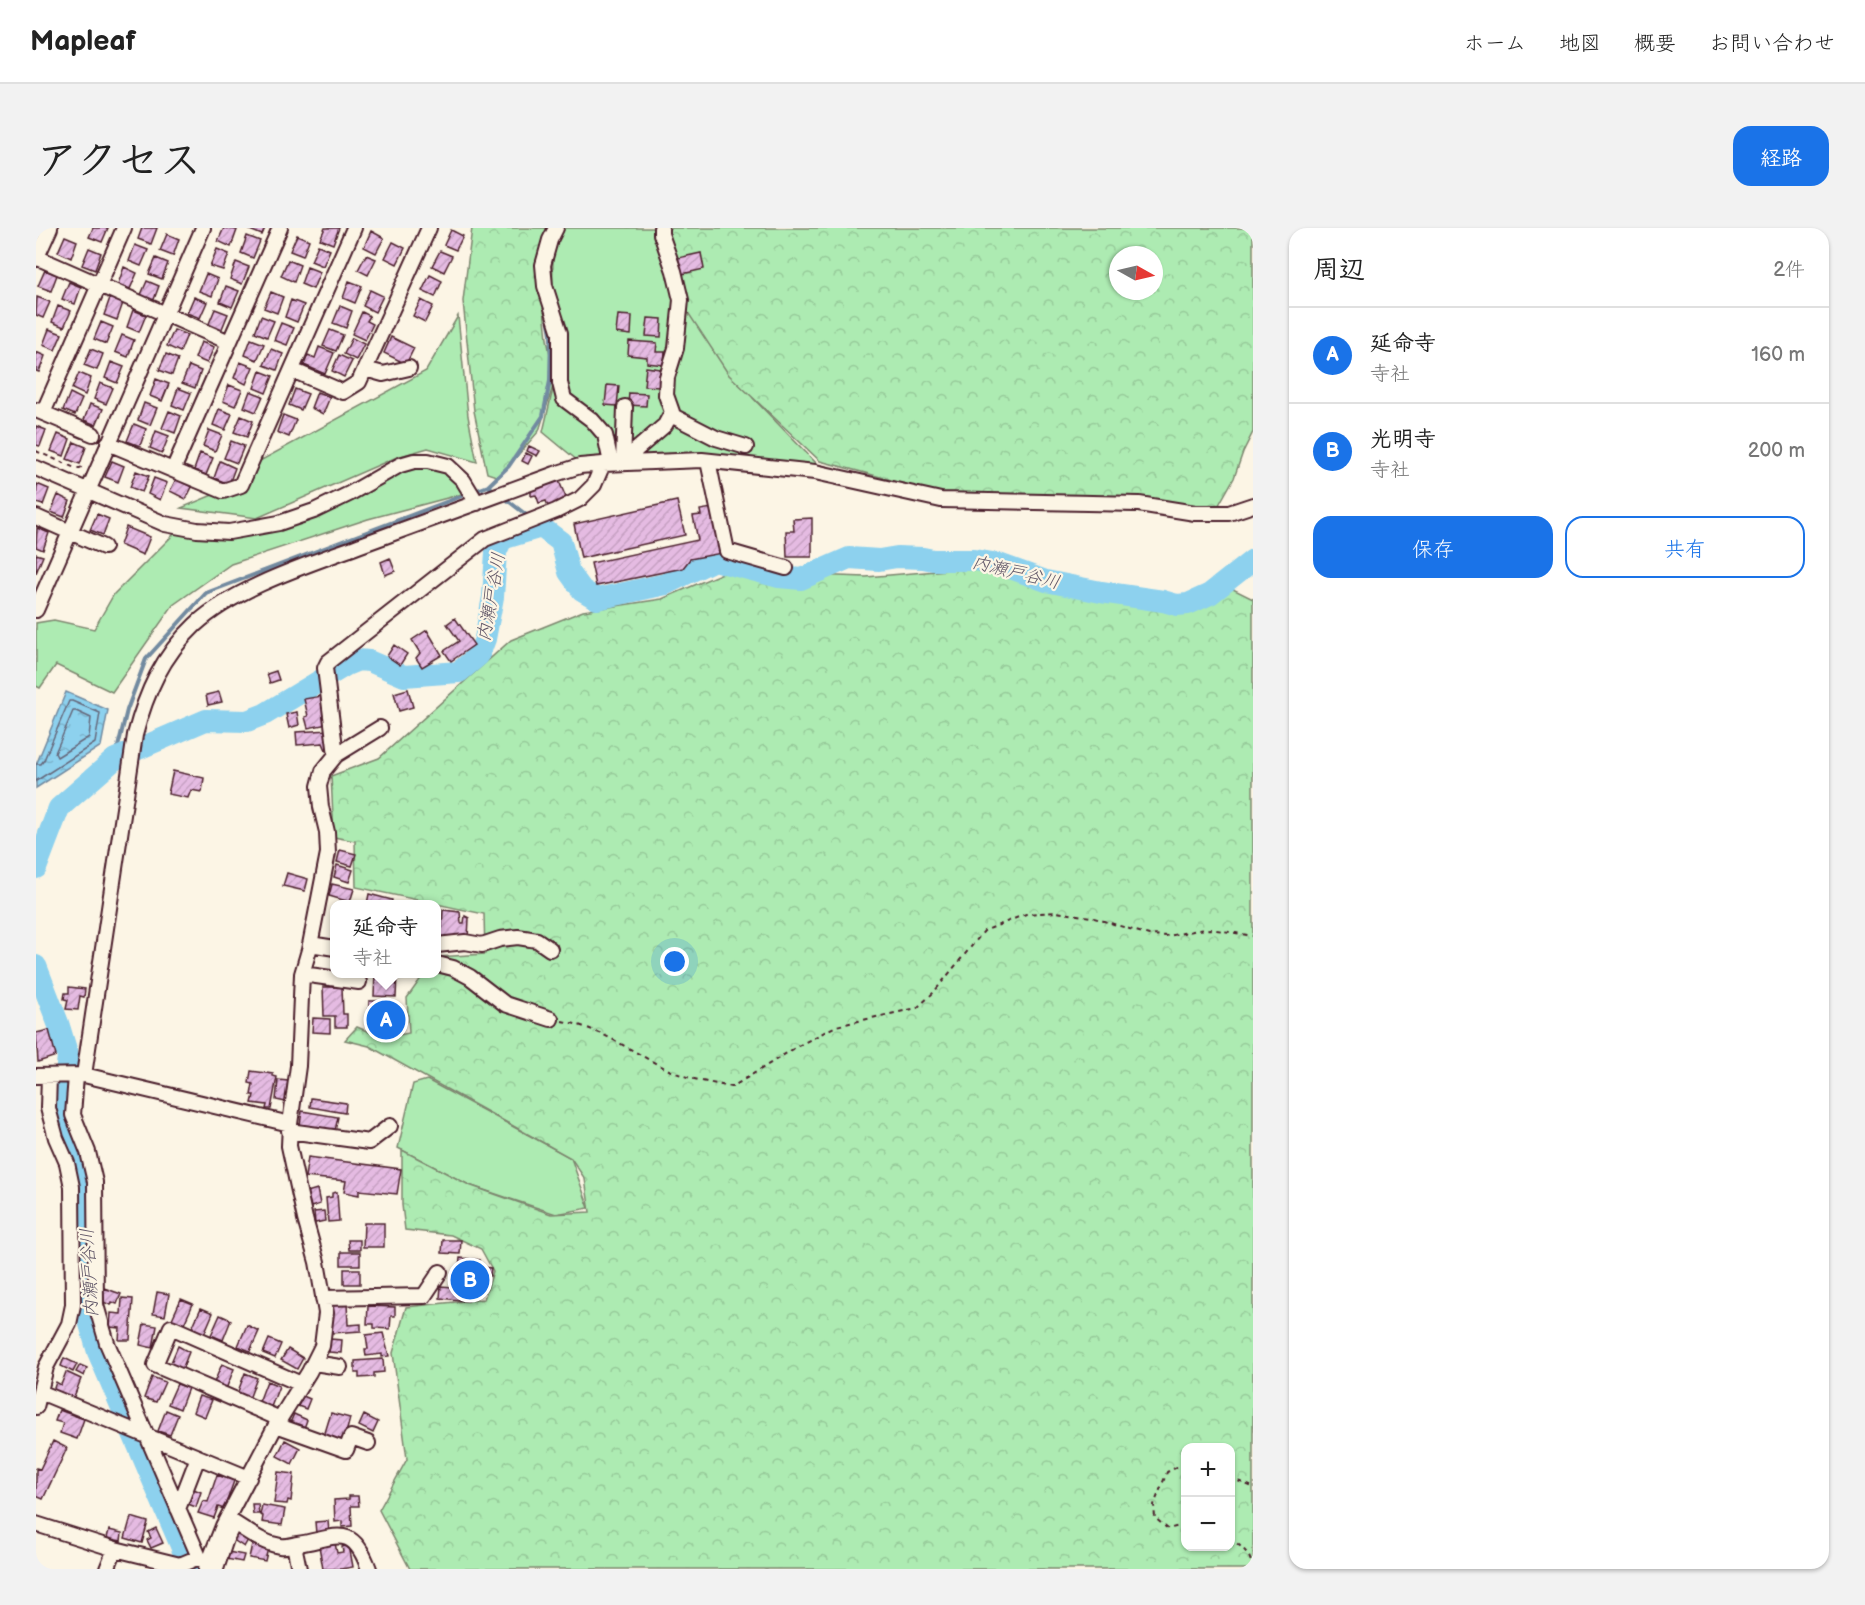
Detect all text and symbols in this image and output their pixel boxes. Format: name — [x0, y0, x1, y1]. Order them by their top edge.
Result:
text: Mapleaf — [30, 25, 136, 58]
text: ホーム — [1464, 31, 1526, 56]
text: 地図 — [1559, 31, 1601, 56]
text: 概要 — [1634, 31, 1676, 56]
text: お問い合わせ — [1709, 31, 1835, 56]
button: 経路 — [1733, 126, 1829, 186]
text: アクセス — [36, 136, 201, 187]
north arrow — [1109, 246, 1163, 300]
text: 周辺 — [1313, 255, 1365, 286]
text: 2件 — [1773, 258, 1805, 282]
text: 延命寺 — [1370, 330, 1436, 357]
text: A — [1326, 343, 1339, 367]
text: 160 m — [1751, 343, 1805, 367]
text: 寺社 — [1370, 362, 1410, 386]
text: 光明寺 — [1370, 426, 1436, 453]
text: B — [1325, 439, 1340, 463]
text: 200 m — [1748, 439, 1805, 463]
text: 寺社 — [1370, 458, 1410, 482]
button: 保存 — [1313, 516, 1553, 578]
button: 共有 — [1565, 516, 1805, 578]
water label: 内瀬戸谷川 — [473, 551, 510, 643]
water label: 内瀬戸谷川 — [970, 551, 1062, 594]
popup — [330, 900, 441, 978]
text: 延命寺 — [352, 914, 419, 941]
text: 寺社 — [352, 946, 392, 970]
your location — [660, 947, 689, 976]
pin: A — [366, 998, 406, 1042]
water label: 内瀬戸谷川 — [77, 1227, 102, 1318]
pin: B — [450, 1258, 490, 1302]
map controls — [1181, 1443, 1235, 1551]
button: + — [1181, 1443, 1235, 1497]
button: − — [1181, 1497, 1235, 1551]

